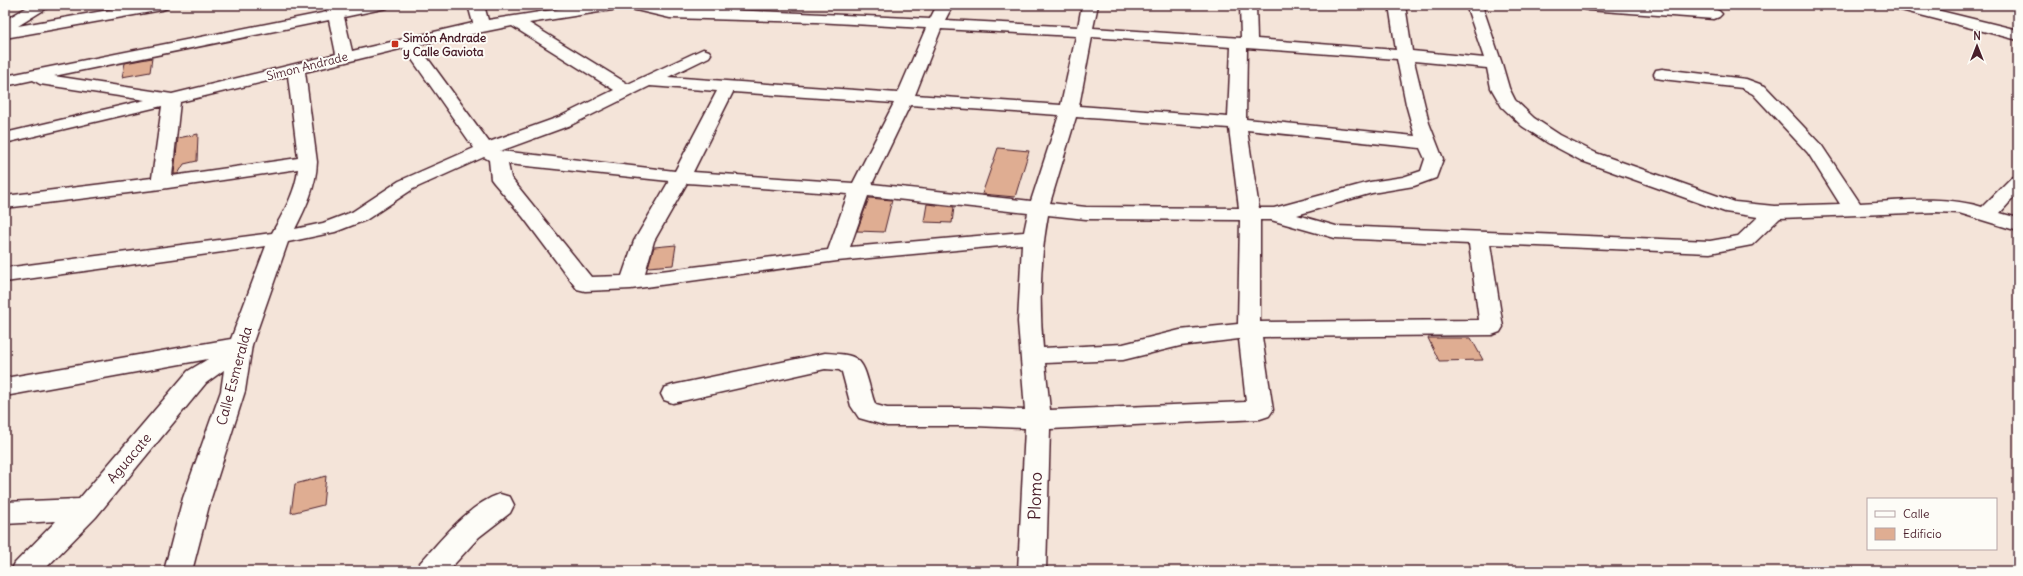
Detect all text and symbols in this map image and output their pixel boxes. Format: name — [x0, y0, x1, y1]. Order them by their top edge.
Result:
north arrow — [1957, 26, 1997, 66]
text: N — [1973, 29, 1981, 43]
place label: Simón Andrade y Calle Gaviota — [403, 30, 487, 60]
marker: Simón Andrade y Calle Gaviota — [390, 39, 400, 49]
street label: Simon Andrade — [265, 49, 349, 83]
street label: Calle Esmeralda — [212, 325, 256, 427]
street label: Aguacate — [103, 429, 155, 487]
street label: Plomo — [1023, 472, 1047, 520]
legend — [1867, 498, 1997, 550]
text: Calle — [1903, 506, 1930, 521]
text: Edificio — [1903, 526, 1942, 541]

